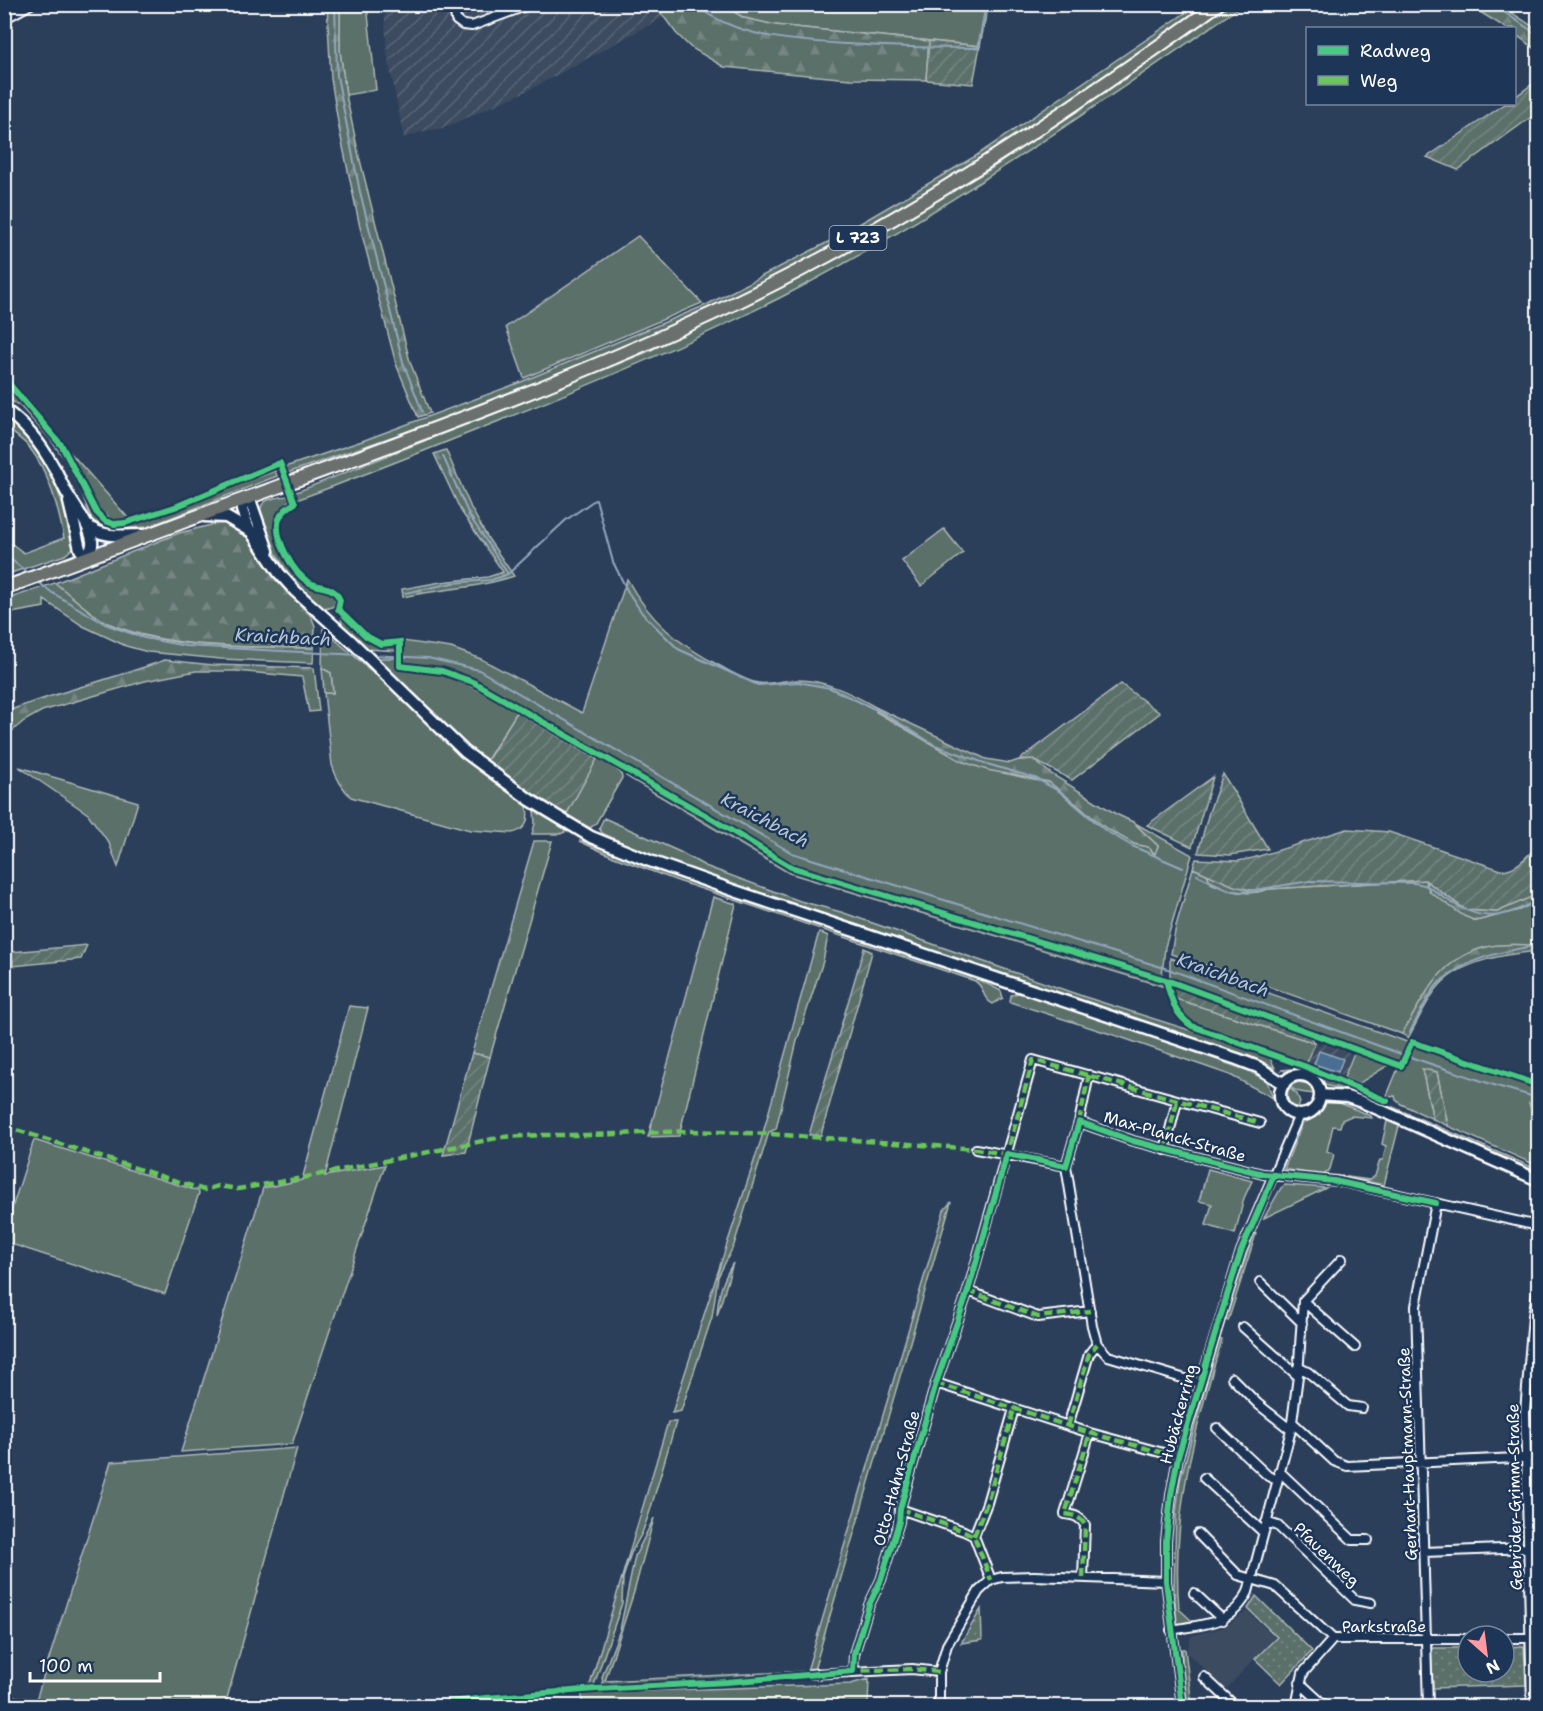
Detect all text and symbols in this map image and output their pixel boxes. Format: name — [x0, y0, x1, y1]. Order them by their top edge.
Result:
legend — [1306, 27, 1516, 105]
text: Radweg — [1360, 39, 1431, 63]
text: Weg — [1360, 69, 1398, 93]
road number: L 723 — [830, 226, 886, 250]
water label: Kraichbach — [234, 622, 332, 652]
water label: Kraichbach — [717, 787, 813, 853]
water label: Kraichbach — [1174, 947, 1272, 1003]
street label: Max-Planck-Straße — [1101, 1106, 1248, 1167]
street label: Gerhart-Hauptmann-Straße — [1393, 1347, 1422, 1561]
street label: Hubäckerring — [1155, 1361, 1202, 1467]
street label: Gebrüder-Grimm-Straße — [1502, 1403, 1527, 1591]
street label: Otto-Hahn-Straße — [868, 1408, 925, 1548]
street label: Pfauenweg — [1289, 1518, 1364, 1591]
street label: Parkstraße — [1342, 1616, 1426, 1637]
north arrow — [1456, 1624, 1516, 1684]
scale bar — [30, 1645, 160, 1683]
text: 100 m — [39, 1654, 93, 1678]
text: N — [1482, 1655, 1503, 1679]

